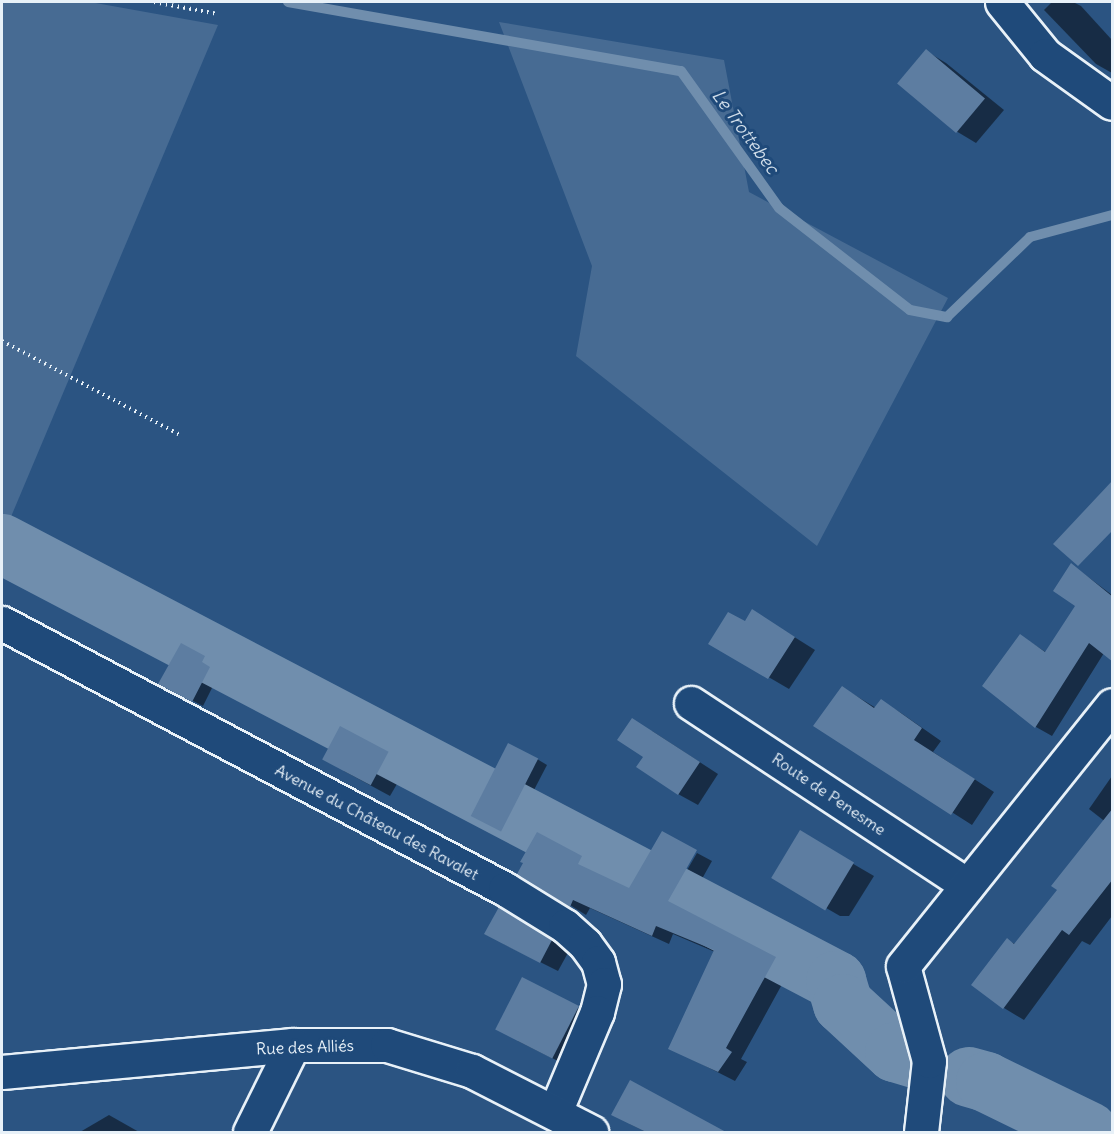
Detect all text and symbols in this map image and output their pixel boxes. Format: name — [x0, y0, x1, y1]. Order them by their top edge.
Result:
water label: Le Trottebec — [707, 86, 783, 178]
street label: Route de Penesme — [768, 749, 890, 839]
street label: Avenue du Château des Ravalet — [272, 760, 482, 884]
street label: Rue des Alliés — [256, 1036, 354, 1058]

